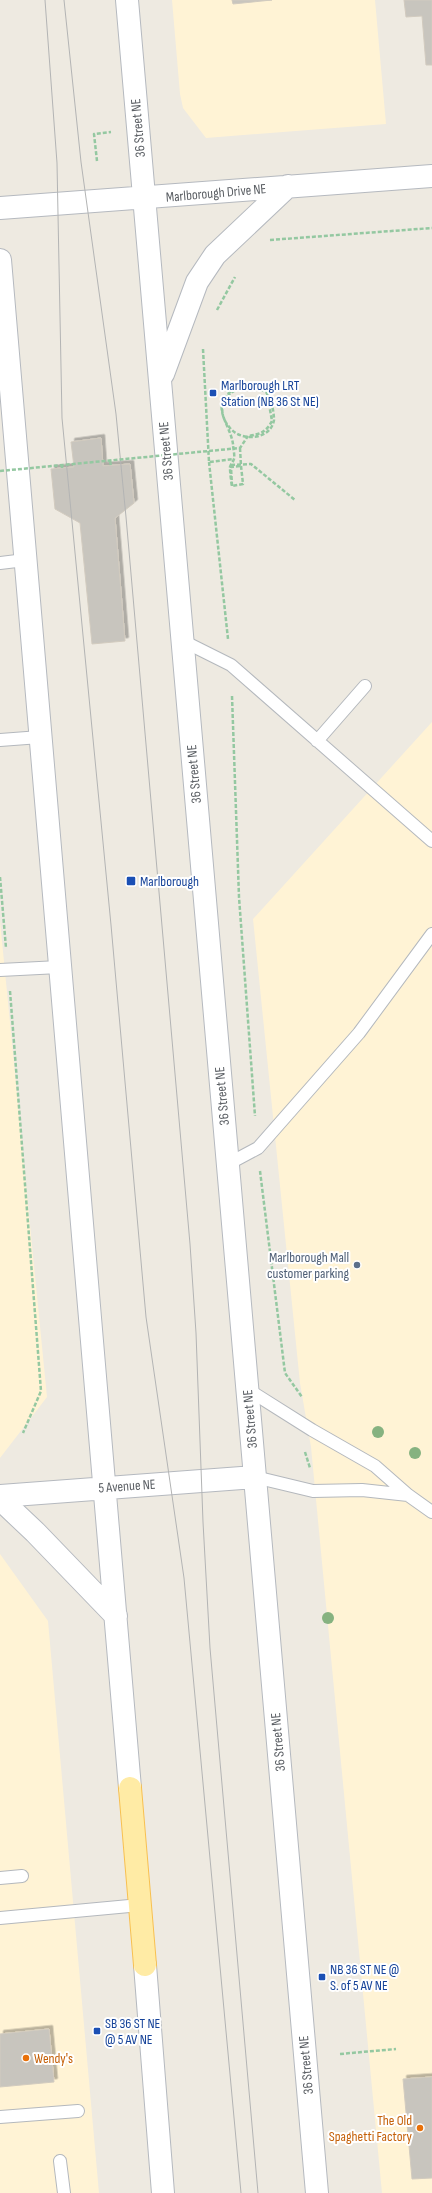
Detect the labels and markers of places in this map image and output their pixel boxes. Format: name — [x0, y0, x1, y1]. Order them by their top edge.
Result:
place label: Marlborough LRT Station (NB 36 St NE) — [221, 377, 319, 410]
marker: Marlborough LRT Station (NB 36 St NE) — [208, 388, 218, 398]
place label: Marlborough — [140, 873, 199, 890]
marker: Marlborough — [125, 875, 137, 887]
place label: Marlborough Mall customer parking — [267, 1249, 349, 1282]
marker: Marlborough Mall customer parking — [352, 1260, 362, 1270]
place label: NB 36 ST NE @ S. of 5 AV NE — [330, 1961, 399, 1994]
marker: NB 36 ST NE @ S. of 5 AV NE — [317, 1972, 327, 1982]
place label: SB 36 ST NE @ 5 AV NE — [105, 2015, 161, 2048]
marker: SB 36 ST NE @ 5 AV NE — [92, 2026, 102, 2036]
place label: Wendy's — [34, 2050, 73, 2067]
marker: Wendy's — [21, 2053, 31, 2063]
place label: The Old Spaghetti Factory — [329, 2112, 413, 2145]
marker: The Old Spaghetti Factory — [415, 2123, 425, 2133]

